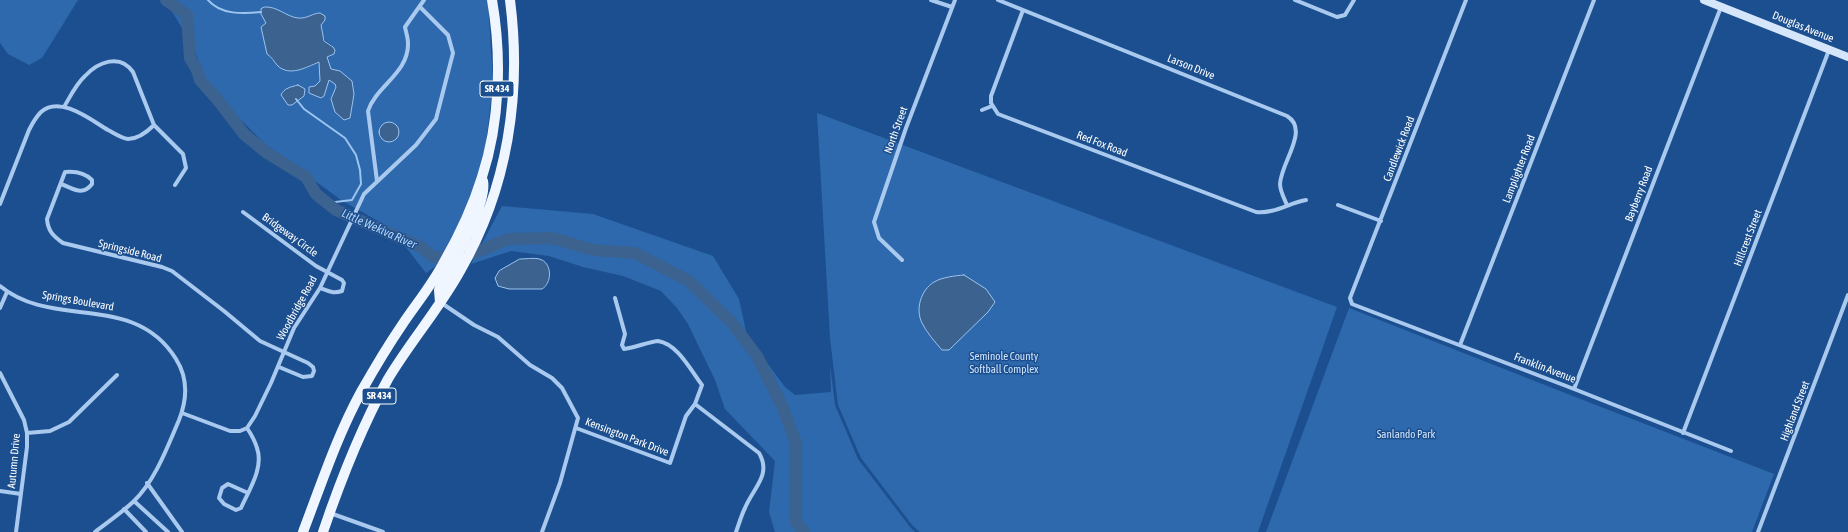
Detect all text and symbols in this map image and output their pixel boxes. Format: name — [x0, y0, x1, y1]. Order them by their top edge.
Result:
street label: Douglas Avenue — [1770, 9, 1836, 45]
street label: Larson Drive — [1165, 52, 1217, 82]
road number: SR 434 — [480, 81, 514, 97]
street label: North Street — [881, 105, 911, 155]
street label: Candlewick Road — [1381, 115, 1417, 183]
street label: Red Fox Road — [1075, 128, 1129, 160]
street label: Lamplighter Road — [1500, 133, 1538, 205]
street label: Bayberry Road — [1622, 164, 1656, 224]
water label: Little Wekiva River — [339, 206, 419, 252]
street label: Hillcrest Street — [1731, 208, 1765, 268]
street label: Bridgeway Circle — [260, 210, 320, 260]
street label: Springside Road — [97, 237, 163, 265]
street label: Woodbridge Road — [274, 274, 320, 342]
street label: Springs Boulevard — [41, 288, 115, 314]
park label: Seminole County Softball Complex — [969, 350, 1039, 376]
street label: Franklin Avenue — [1512, 350, 1578, 386]
street label: Highland Street — [1778, 379, 1812, 443]
road number: SR 434 — [362, 388, 396, 404]
street label: Kensington Park Drive — [583, 415, 671, 459]
park label: Sanlando Park — [1377, 428, 1435, 442]
street label: Autumn Drive — [5, 433, 23, 489]

